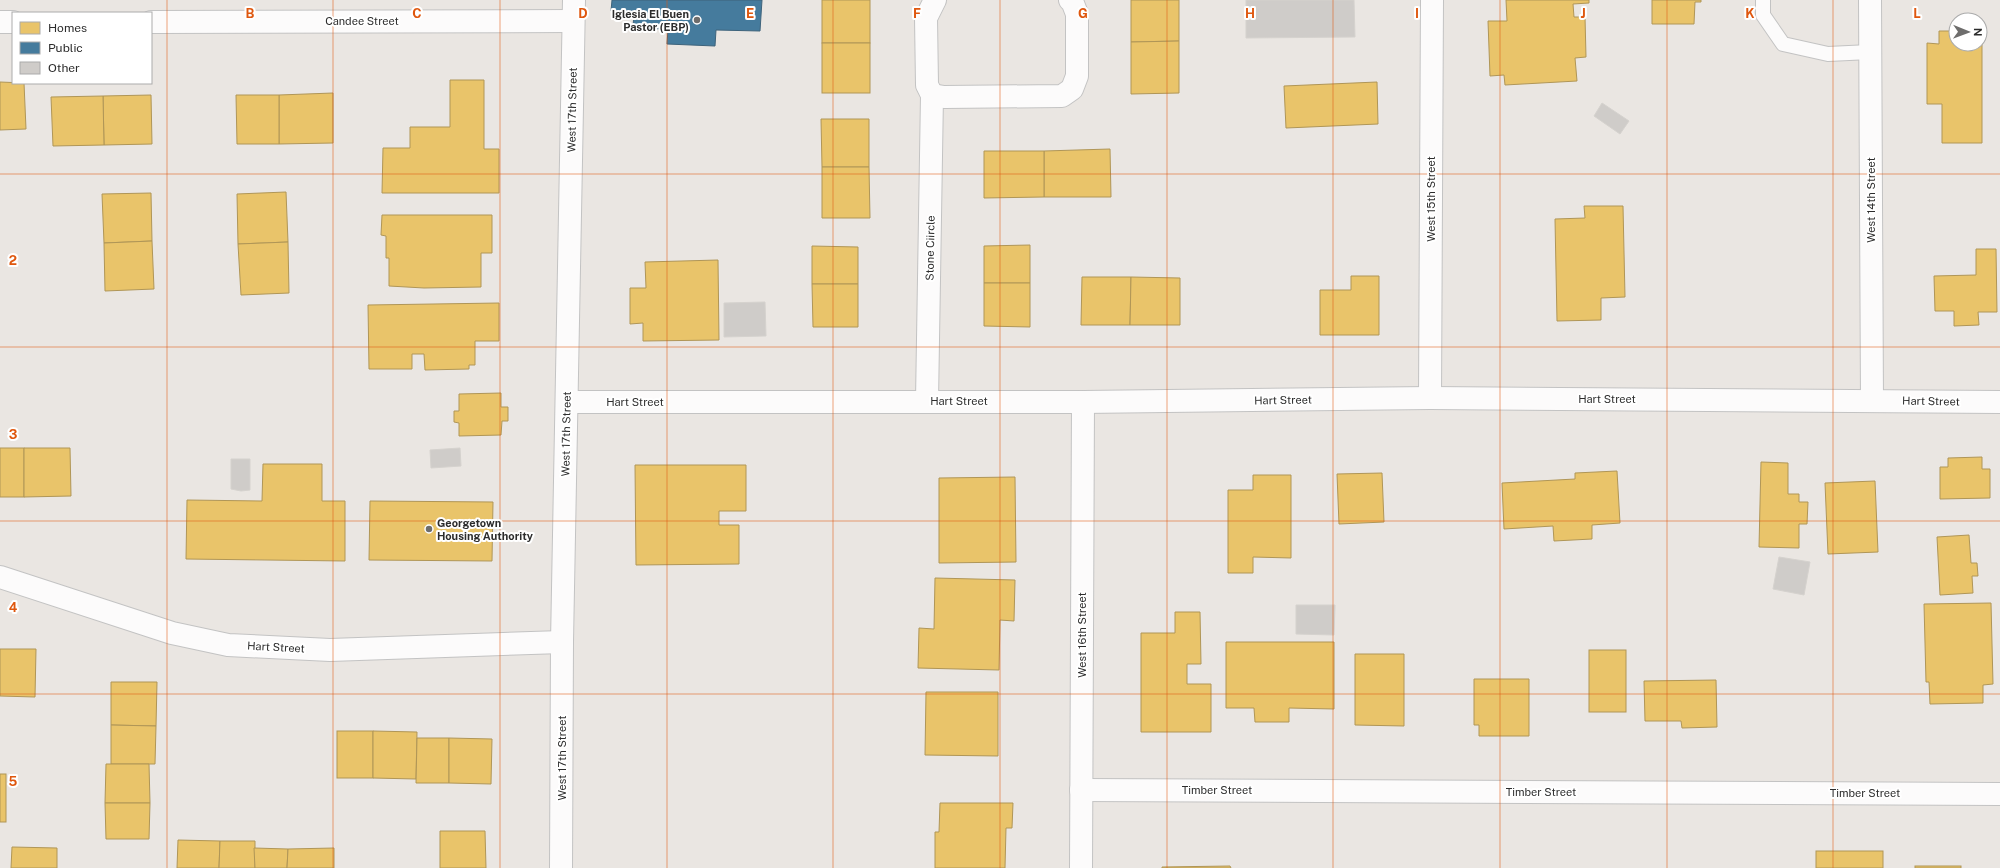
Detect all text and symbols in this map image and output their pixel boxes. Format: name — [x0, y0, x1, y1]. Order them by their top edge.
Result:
text: B — [246, 6, 255, 21]
text: C — [412, 6, 422, 21]
text: D — [578, 6, 588, 21]
text: E — [746, 6, 754, 21]
text: F — [913, 6, 921, 21]
text: G — [1078, 6, 1088, 21]
text: H — [1245, 6, 1255, 21]
text: I — [1415, 6, 1419, 21]
text: J — [1580, 6, 1586, 21]
text: K — [1745, 6, 1755, 21]
text: L — [1913, 6, 1921, 21]
place label: Iglesia El Buen Pastor (EBP) — [612, 8, 689, 33]
legend — [12, 12, 152, 84]
north arrow — [1948, 12, 1988, 52]
street label: Candee Street — [325, 15, 399, 27]
marker: Iglesia El Buen Pastor (EBP) — [692, 15, 702, 25]
text: Homes — [48, 21, 87, 35]
text: N — [1972, 28, 1984, 37]
text: Public — [48, 41, 83, 55]
text: Other — [48, 61, 80, 75]
street label: West 17th Street — [565, 67, 579, 153]
street label: West 15th Street — [1425, 156, 1437, 242]
street label: West 14th Street — [1865, 157, 1877, 243]
street label: Stone Ciircle — [923, 215, 937, 281]
text: 2 — [9, 253, 17, 268]
street label: West 17th Street — [559, 391, 573, 477]
street label: Hart Street — [1254, 393, 1312, 407]
street label: Hart Street — [1578, 393, 1636, 405]
street label: Hart Street — [1902, 394, 1960, 408]
street label: Hart Street — [930, 395, 988, 407]
street label: Hart Street — [606, 396, 664, 408]
text: 3 — [9, 427, 18, 442]
place label: Georgetown Housing Authority — [437, 517, 534, 542]
marker: Georgetown Housing Authority — [424, 524, 434, 534]
street label: West 16th Street — [1076, 592, 1088, 678]
text: 4 — [9, 600, 18, 615]
street label: Hart Street — [247, 639, 305, 655]
street label: West 17th Street — [556, 715, 568, 801]
text: 5 — [9, 774, 18, 789]
street label: Timber Street — [1182, 784, 1252, 796]
street label: Timber Street — [1506, 786, 1576, 798]
street label: Timber Street — [1830, 787, 1900, 799]

